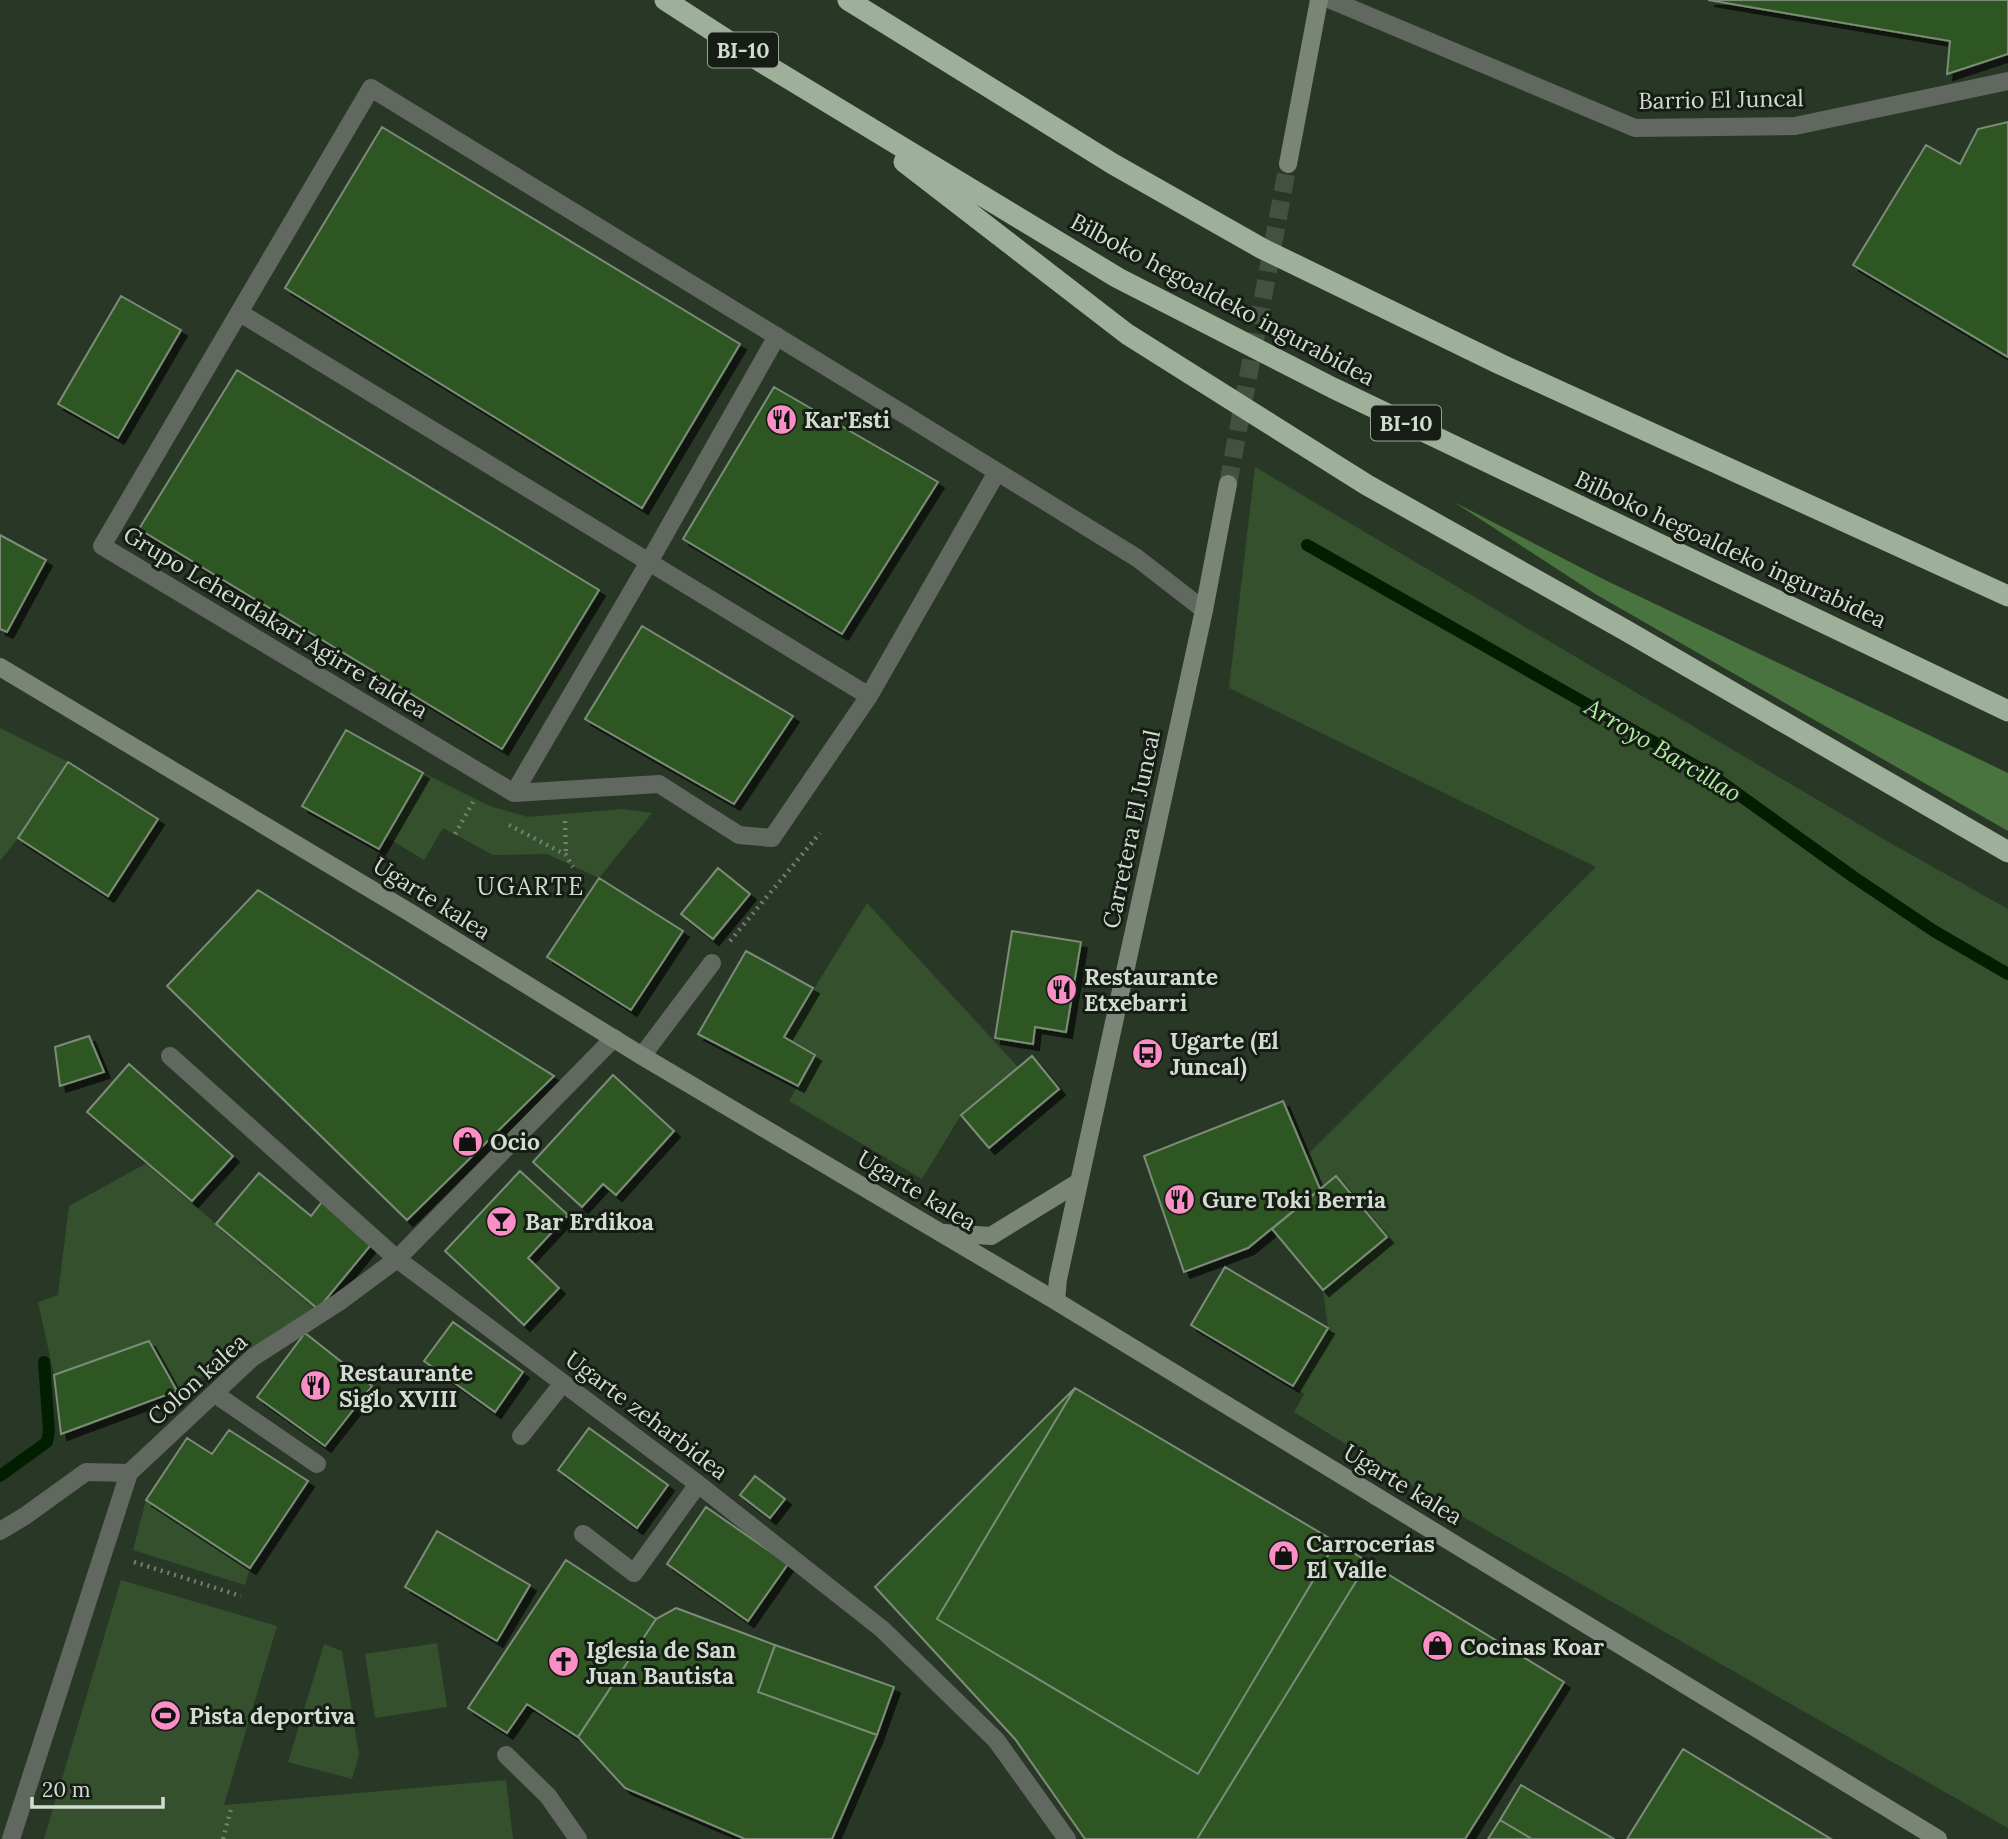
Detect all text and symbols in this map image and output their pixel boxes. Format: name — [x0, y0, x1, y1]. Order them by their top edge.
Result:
road number: BI-10 — [708, 32, 778, 68]
street label: Barrio El Juncal — [1638, 83, 1804, 115]
street label: Bilboko hegoaldeko ingurabidea — [1066, 206, 1380, 392]
restaurant icon: Kar'Esti — [764, 402, 798, 436]
place label: Kar'Esti — [804, 405, 890, 434]
road number: BI-10 — [1371, 406, 1441, 440]
street label: Bilboko hegoaldeko ingurabidea — [1571, 464, 1891, 634]
street label: Grupo Lehendakari Agirre taldea — [118, 519, 434, 725]
water label: Arroyo Barcillao — [1578, 691, 1747, 809]
street label: Carretera El Juncal — [1096, 727, 1166, 931]
street label: Ugarte kalea — [368, 850, 496, 946]
district label: UGARTE — [477, 871, 585, 902]
place label: Restaurante Etxebarri — [1084, 962, 1218, 1017]
restaurant icon: Restaurante Etxebarri — [1044, 972, 1078, 1006]
place label: Ugarte (El Juncal) — [1170, 1026, 1279, 1082]
bus stop icon: Ugarte (El Juncal) — [1130, 1036, 1164, 1070]
shop icon: Ocio — [450, 1124, 484, 1158]
place label: Ocio — [490, 1127, 540, 1156]
street label: Ugarte kalea — [852, 1143, 982, 1237]
restaurant icon: Gure Toki Berria — [1162, 1182, 1196, 1216]
place label: Gure Toki Berria — [1202, 1185, 1386, 1214]
bar icon: Bar Erdikoa — [485, 1204, 519, 1238]
place label: Bar Erdikoa — [525, 1207, 654, 1236]
street label: Colon kalea — [141, 1327, 253, 1431]
street label: Ugarte zeharbidea — [560, 1344, 734, 1486]
place label: Restaurante Siglo XVIII — [339, 1358, 473, 1413]
restaurant icon: Restaurante Siglo XVIII — [299, 1368, 333, 1402]
street label: Ugarte kalea — [1338, 1437, 1468, 1531]
place label: Carrocerías El Valle — [1306, 1529, 1435, 1584]
shop icon: Carrocerías El Valle — [1266, 1539, 1300, 1573]
shop icon: Cocinas Koar — [1420, 1629, 1454, 1663]
place label: Cocinas Koar — [1460, 1632, 1604, 1661]
place label: Iglesia de San Juan Bautista — [586, 1635, 736, 1690]
church icon: Iglesia de San Juan Bautista — [546, 1645, 580, 1679]
sports icon: Pista deportiva — [149, 1698, 183, 1732]
place label: Pista deportiva — [189, 1701, 355, 1730]
scale bar — [32, 1766, 163, 1810]
text: 20 m — [42, 1776, 91, 1803]

